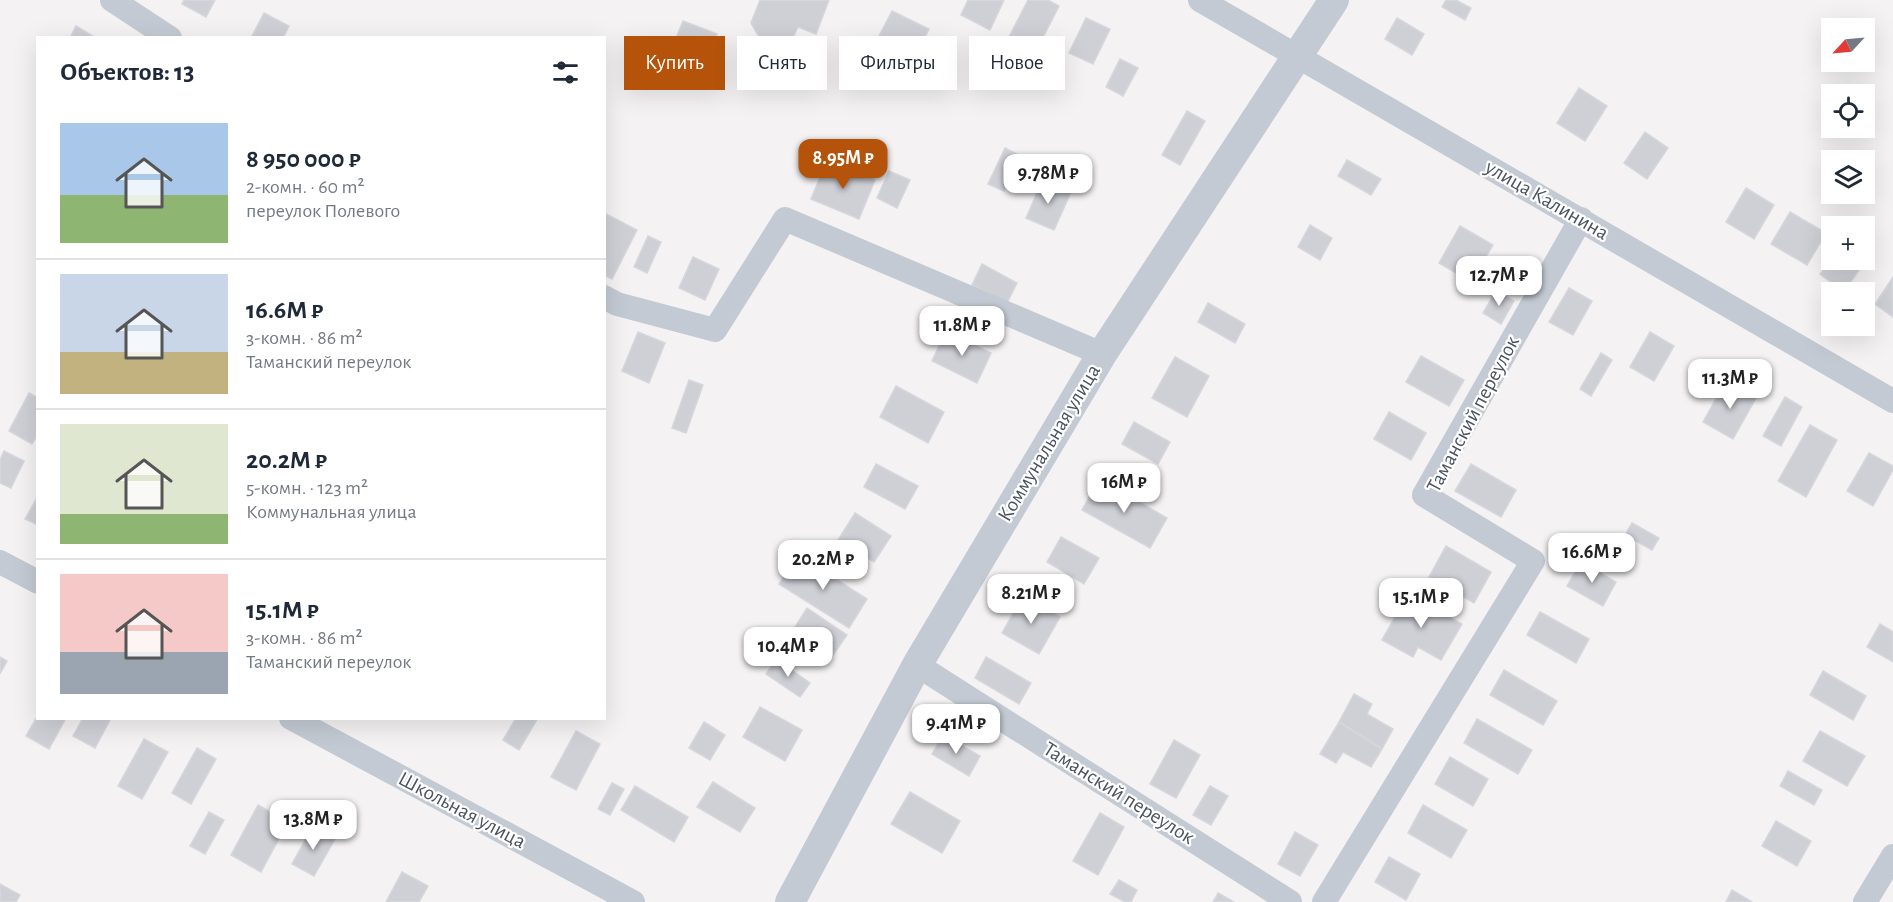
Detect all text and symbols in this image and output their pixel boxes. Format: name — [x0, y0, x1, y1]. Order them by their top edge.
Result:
north arrow — [1821, 18, 1875, 72]
map controls — [1821, 18, 1875, 336]
chip: Купить — [624, 36, 725, 90]
chip: Снять — [737, 36, 827, 90]
chip: Фильтры — [839, 36, 957, 90]
chip: Новое — [969, 36, 1065, 90]
icon: filters — [549, 56, 582, 89]
text: Объектов: 13 — [60, 59, 195, 85]
button: locate — [1821, 84, 1875, 138]
pin: 8.95M ₽ — [788, 139, 898, 190]
text: 8 950 000 ₽ — [246, 146, 361, 172]
icon: home — [108, 147, 180, 219]
text: 8.95M ₽ — [812, 148, 874, 168]
button: layers — [1821, 150, 1875, 204]
pin: 9.78M ₽ — [993, 154, 1103, 205]
street label: улица Калинина — [1481, 156, 1613, 244]
text: 9.78M ₽ — [1017, 163, 1079, 183]
text: 2-комн. · 60 m² — [246, 177, 364, 197]
text: переулок Полевого — [246, 201, 400, 221]
button: + — [1821, 216, 1875, 270]
pin: 12.7M ₽ — [1444, 256, 1554, 307]
text: 12.7M ₽ — [1470, 265, 1528, 285]
button: − — [1821, 282, 1875, 336]
text: 16.6M ₽ — [246, 297, 323, 323]
icon: home — [108, 298, 180, 370]
pin: 11.8M ₽ — [907, 306, 1017, 357]
text: 11.8M ₽ — [933, 315, 991, 335]
text: 3-комн. · 86 m² — [246, 328, 362, 348]
street label: Таманский переулок — [1423, 332, 1523, 496]
text: Таманский переулок — [246, 352, 411, 372]
pin: 11.3M ₽ — [1675, 359, 1785, 410]
street label: Коммунальная улица — [994, 361, 1104, 525]
text: 11.3M ₽ — [1702, 368, 1758, 388]
text: 20.2M ₽ — [246, 447, 327, 473]
icon: home — [108, 448, 180, 520]
pin: 16M ₽ — [1082, 463, 1166, 514]
text: 16M ₽ — [1101, 472, 1147, 492]
text: 5-комн. · 123 m² — [246, 478, 368, 498]
text: Коммунальная улица — [246, 502, 417, 522]
pin: 16.6M ₽ — [1537, 533, 1647, 584]
pin: 20.2M ₽ — [768, 540, 878, 591]
text: 16.6M ₽ — [1562, 542, 1622, 562]
text: 20.2M ₽ — [792, 549, 854, 569]
pin: 8.21M ₽ — [976, 574, 1086, 625]
pin: 15.1M ₽ — [1366, 578, 1476, 629]
text: 8.21M ₽ — [1001, 583, 1061, 603]
text: 15.1M ₽ — [1393, 587, 1449, 607]
text: 15.1M ₽ — [246, 597, 319, 623]
icon: home — [108, 598, 180, 670]
pin: 10.4M ₽ — [733, 627, 843, 678]
text: 3-комн. · 86 m² — [246, 628, 362, 648]
text: 10.4M ₽ — [758, 636, 818, 656]
text: Таманский переулок — [246, 652, 411, 672]
pin: 9.41M ₽ — [901, 704, 1011, 755]
text: 9.41M ₽ — [926, 713, 986, 733]
street label: Таманский переулок — [1040, 738, 1199, 848]
street label: Школьная улица — [395, 768, 529, 853]
pin: 13.8M ₽ — [258, 800, 368, 851]
text: 13.8M ₽ — [284, 809, 342, 829]

